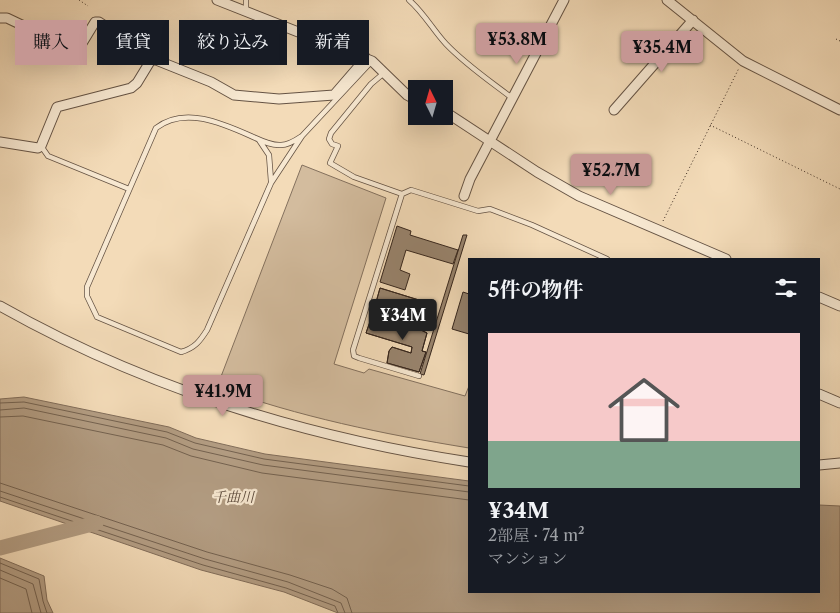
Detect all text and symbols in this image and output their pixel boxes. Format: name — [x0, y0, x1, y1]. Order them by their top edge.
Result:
chip: 購入 — [15, 20, 87, 65]
chip: 賃貸 — [97, 20, 169, 65]
chip: 絞り込み — [179, 20, 287, 65]
chip: 新着 — [297, 20, 369, 65]
pin: ¥53.8M — [476, 22, 558, 65]
text: ¥53.8M — [487, 29, 547, 49]
pin: ¥35.4M — [621, 30, 703, 73]
text: ¥35.4M — [632, 37, 692, 57]
north arrow — [408, 80, 452, 125]
map controls — [408, 80, 453, 125]
pin: ¥52.7M — [570, 154, 652, 196]
text: ¥52.7M — [582, 160, 640, 180]
icon: filters — [772, 274, 800, 302]
text: 5件の物件 — [488, 277, 584, 302]
pin: ¥34M — [373, 298, 433, 341]
text: ¥34M — [380, 305, 426, 325]
icon: home — [599, 365, 689, 455]
pin: ¥41.9M — [182, 374, 264, 417]
text: ¥41.9M — [194, 381, 252, 401]
water label: 千曲川 — [212, 488, 256, 506]
text: ¥34M — [488, 498, 549, 523]
text: 2部屋 · 74 m² — [488, 525, 585, 545]
text: マンション — [488, 548, 567, 568]

